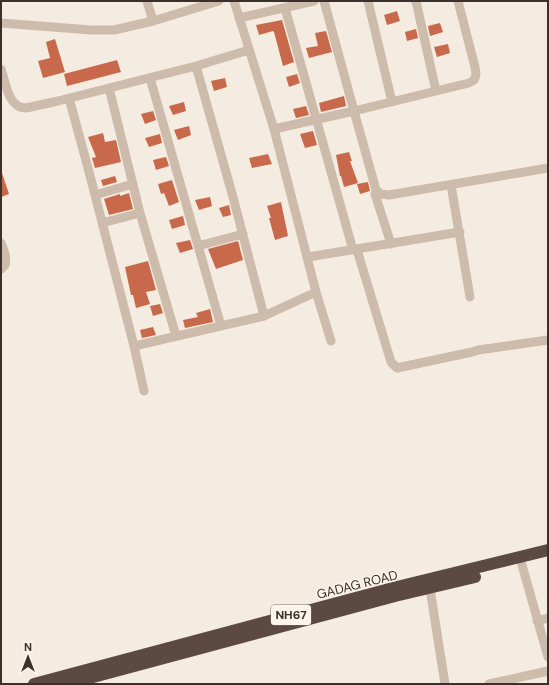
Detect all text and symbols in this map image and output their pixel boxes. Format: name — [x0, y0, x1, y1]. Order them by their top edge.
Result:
street label: GADAG ROAD — [315, 566, 399, 603]
road number: NH67 — [271, 605, 311, 625]
north arrow — [8, 637, 48, 677]
text: N — [24, 640, 32, 654]

